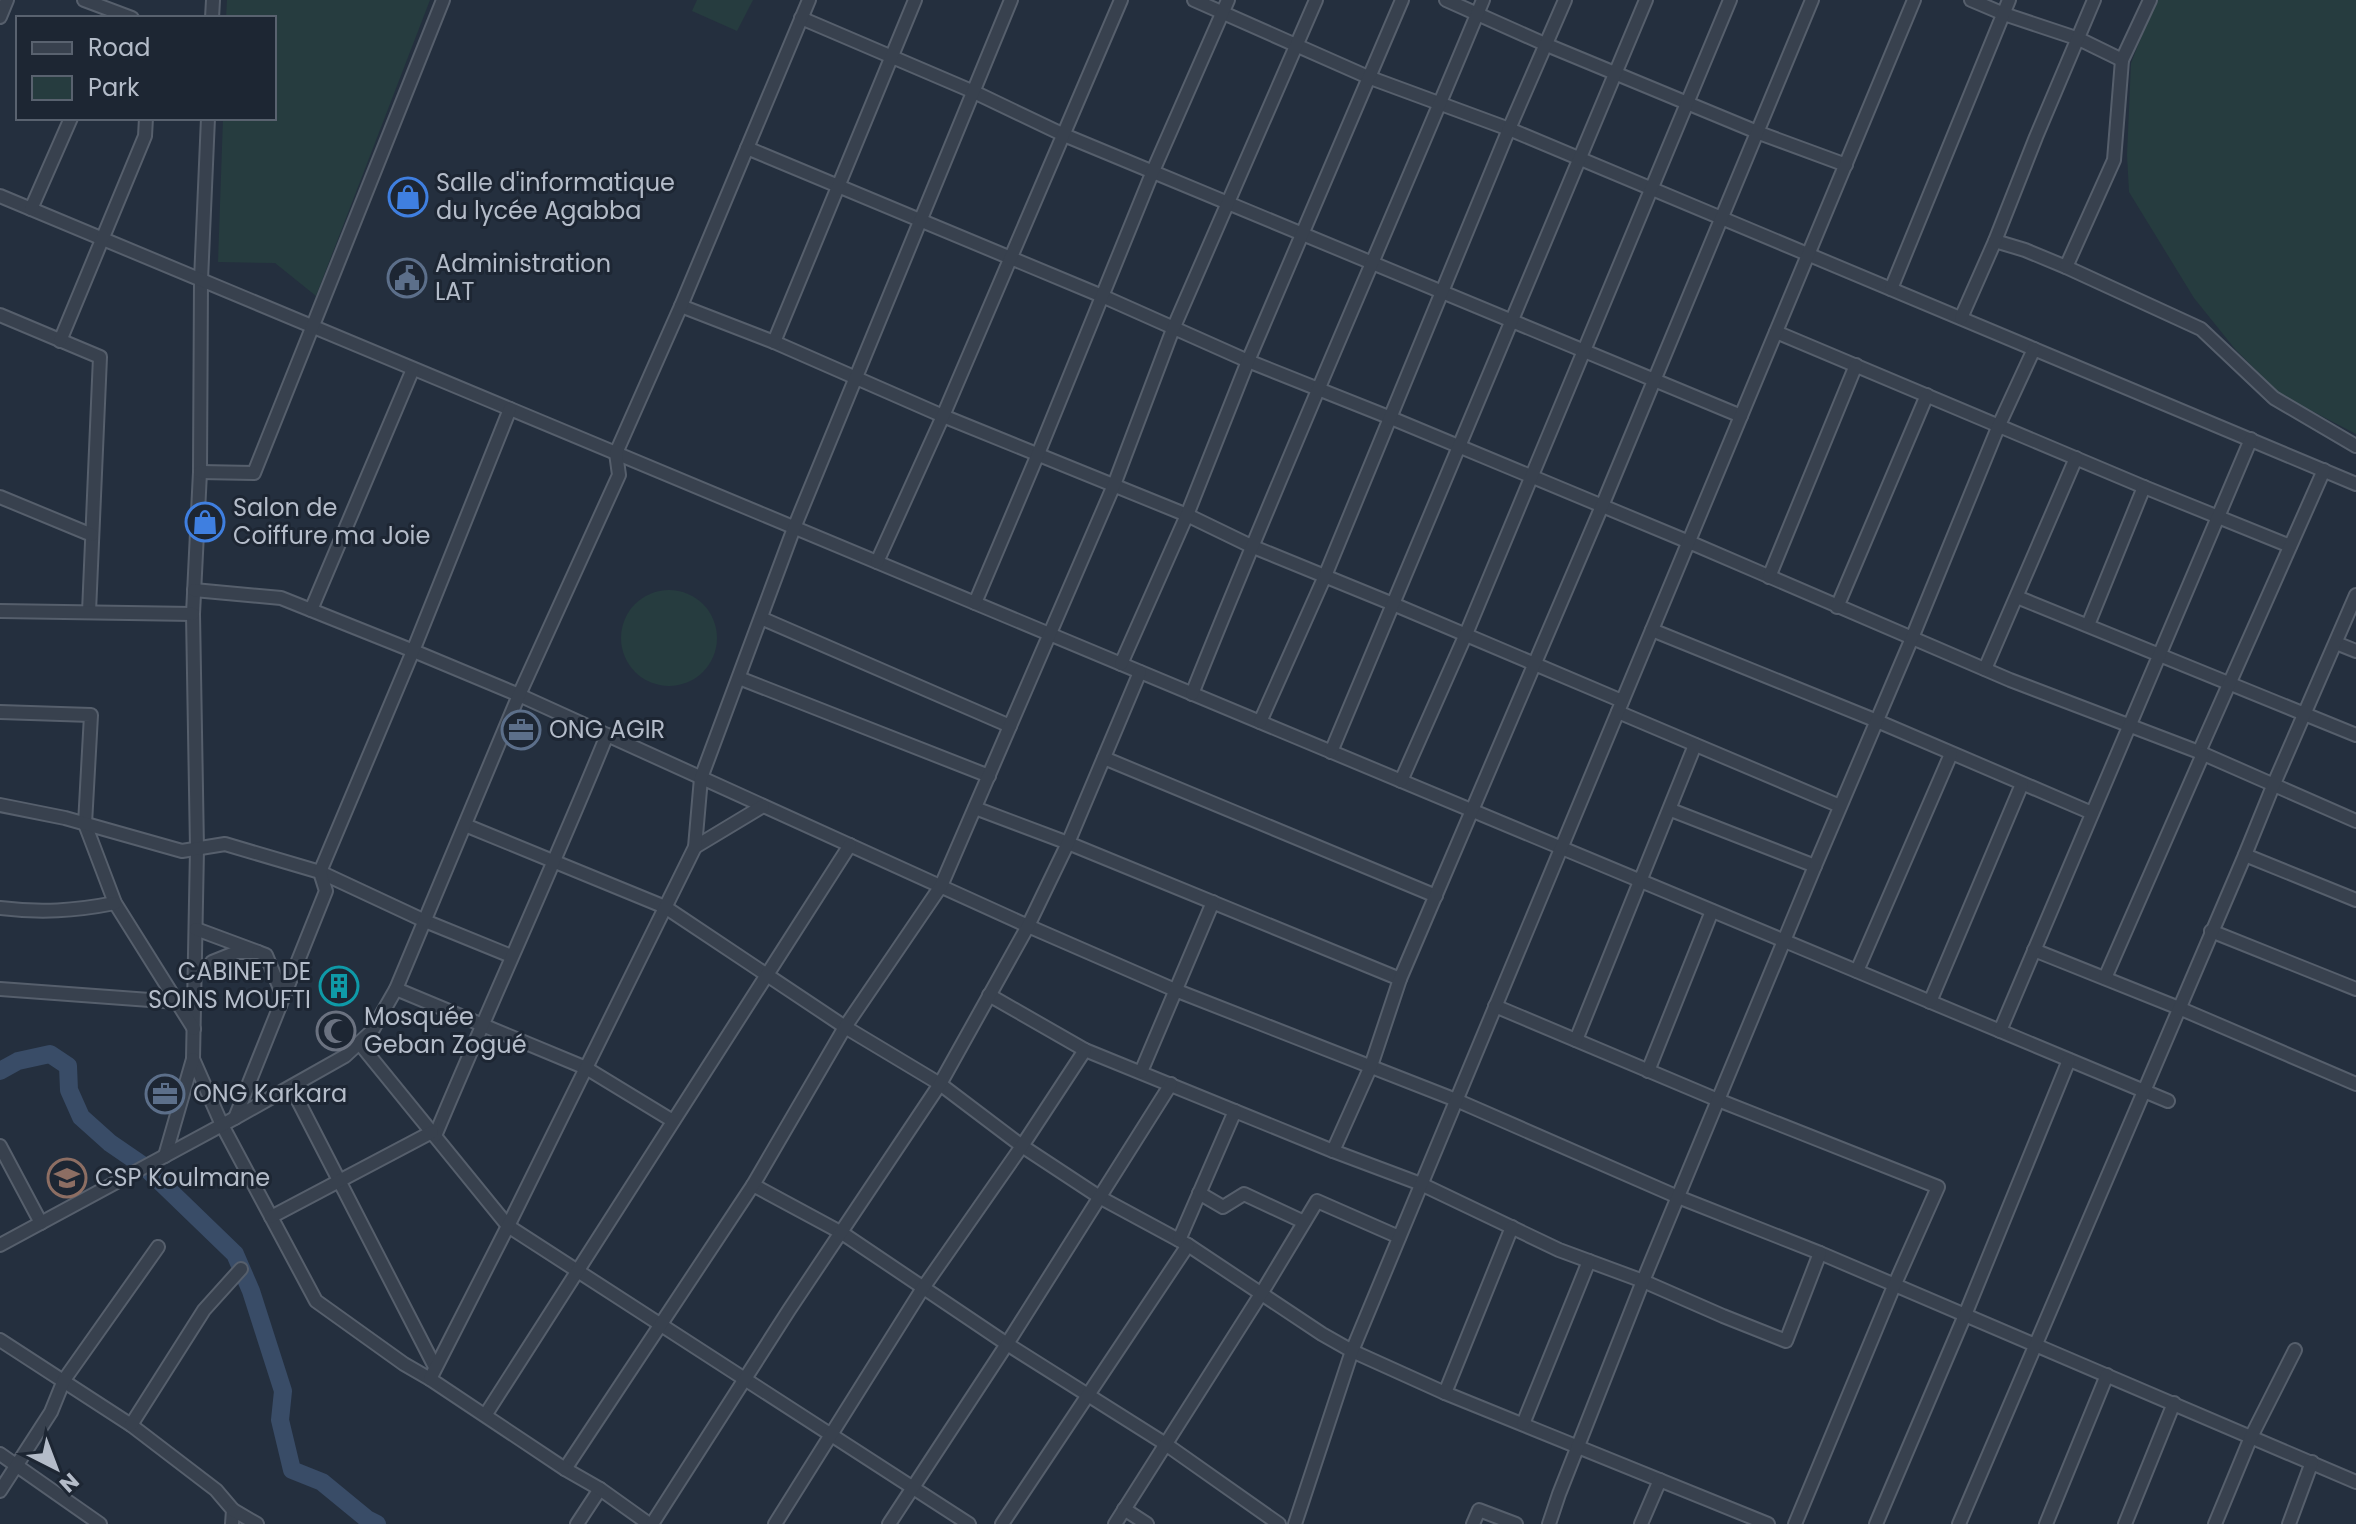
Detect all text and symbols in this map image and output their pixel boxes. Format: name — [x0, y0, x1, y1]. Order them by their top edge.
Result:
legend — [16, 16, 276, 120]
text: Road — [88, 31, 150, 64]
text: Park — [88, 71, 140, 104]
place label: Salle d'informatique du lycée Agabba — [436, 166, 675, 227]
shop icon: Salle d'informatique du lycée Agabba — [387, 176, 429, 218]
place label: Administration LAT — [435, 247, 611, 308]
public building icon: Administration LAT — [386, 257, 428, 299]
place label: Salon de Coiffure ma Joie — [233, 491, 430, 552]
shop icon: Salon de Coiffure ma Joie — [184, 501, 226, 543]
office icon: ONG AGIR — [500, 709, 542, 751]
place label: ONG AGIR — [549, 713, 665, 746]
place label: CABINET DE SOINS MOUFTI — [148, 955, 311, 1016]
building icon: CABINET DE SOINS MOUFTI — [318, 965, 360, 1007]
place label: Mosquée Geban Zogué — [364, 1000, 527, 1061]
mosque icon: Mosquée Geban Zogué — [315, 1010, 357, 1052]
office icon: ONG Karkara — [144, 1073, 186, 1115]
place label: ONG Karkara — [193, 1077, 347, 1110]
school or university icon: CSP Koulmane — [46, 1157, 88, 1199]
place label: CSP Koulmane — [95, 1161, 270, 1194]
north arrow — [16, 1428, 96, 1508]
text: N — [53, 1465, 86, 1500]

